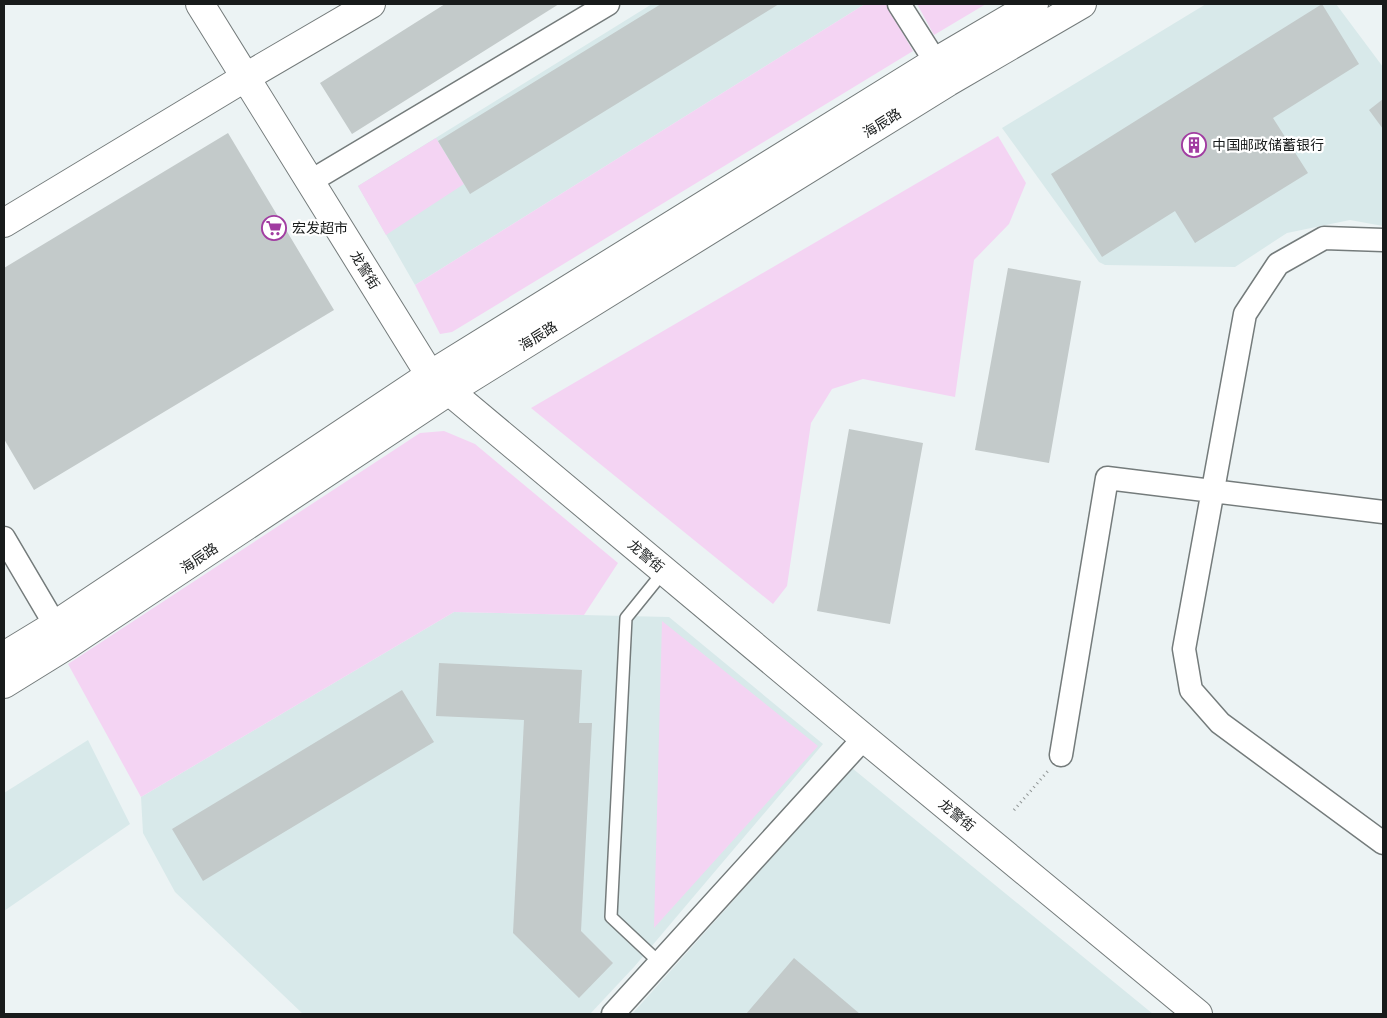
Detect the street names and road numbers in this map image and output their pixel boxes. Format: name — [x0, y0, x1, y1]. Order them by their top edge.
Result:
street label: 海辰路 — [860, 105, 904, 141]
street label: 龙警街 — [347, 248, 383, 292]
street label: 海辰路 — [516, 318, 560, 354]
street label: 龙警街 — [625, 536, 667, 576]
street label: 海辰路 — [177, 540, 221, 576]
street label: 龙警街 — [936, 796, 978, 834]

